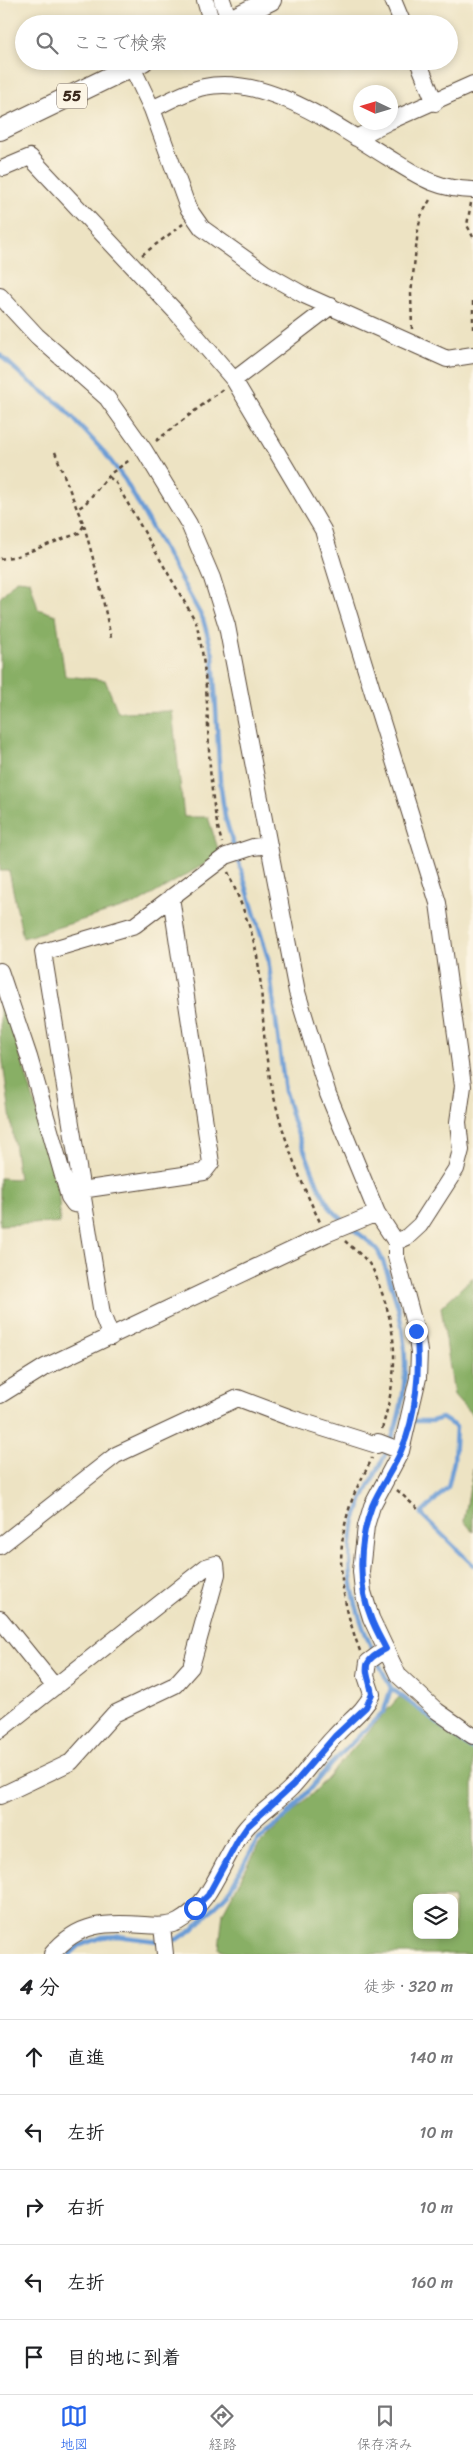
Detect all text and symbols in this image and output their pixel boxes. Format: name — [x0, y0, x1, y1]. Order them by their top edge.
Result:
search box — [15, 15, 458, 70]
text: ここで検索 — [73, 26, 168, 59]
icon: search — [33, 29, 61, 57]
road number: 55 — [57, 84, 87, 108]
north arrow — [353, 85, 398, 130]
route end — [405, 1320, 428, 1343]
map controls — [413, 1894, 458, 1939]
button: layers — [413, 1894, 458, 1939]
route start — [184, 1897, 207, 1920]
text: 4 分 — [20, 1968, 60, 2006]
text: 徒歩 · 320 m — [364, 1972, 453, 2001]
text: 直進 — [67, 2041, 105, 2074]
icon: ahead — [20, 2043, 48, 2071]
text: 140 m — [410, 2043, 453, 2072]
text: 左折 — [67, 2116, 105, 2149]
icon: left — [20, 2118, 48, 2146]
text: 10 m — [420, 2118, 453, 2147]
text: 右折 — [67, 2191, 105, 2224]
icon: right — [20, 2193, 48, 2221]
text: 10 m — [420, 2193, 453, 2222]
text: 左折 — [67, 2266, 105, 2299]
icon: left — [20, 2268, 48, 2296]
text: 160 m — [410, 2268, 453, 2297]
text: 目的地に到着 — [67, 2341, 181, 2374]
icon: arrive — [20, 2343, 48, 2371]
tab: 地図 — [60, 2402, 88, 2457]
tab: 経路 — [208, 2402, 236, 2457]
tab: 保存済み — [357, 2402, 413, 2457]

